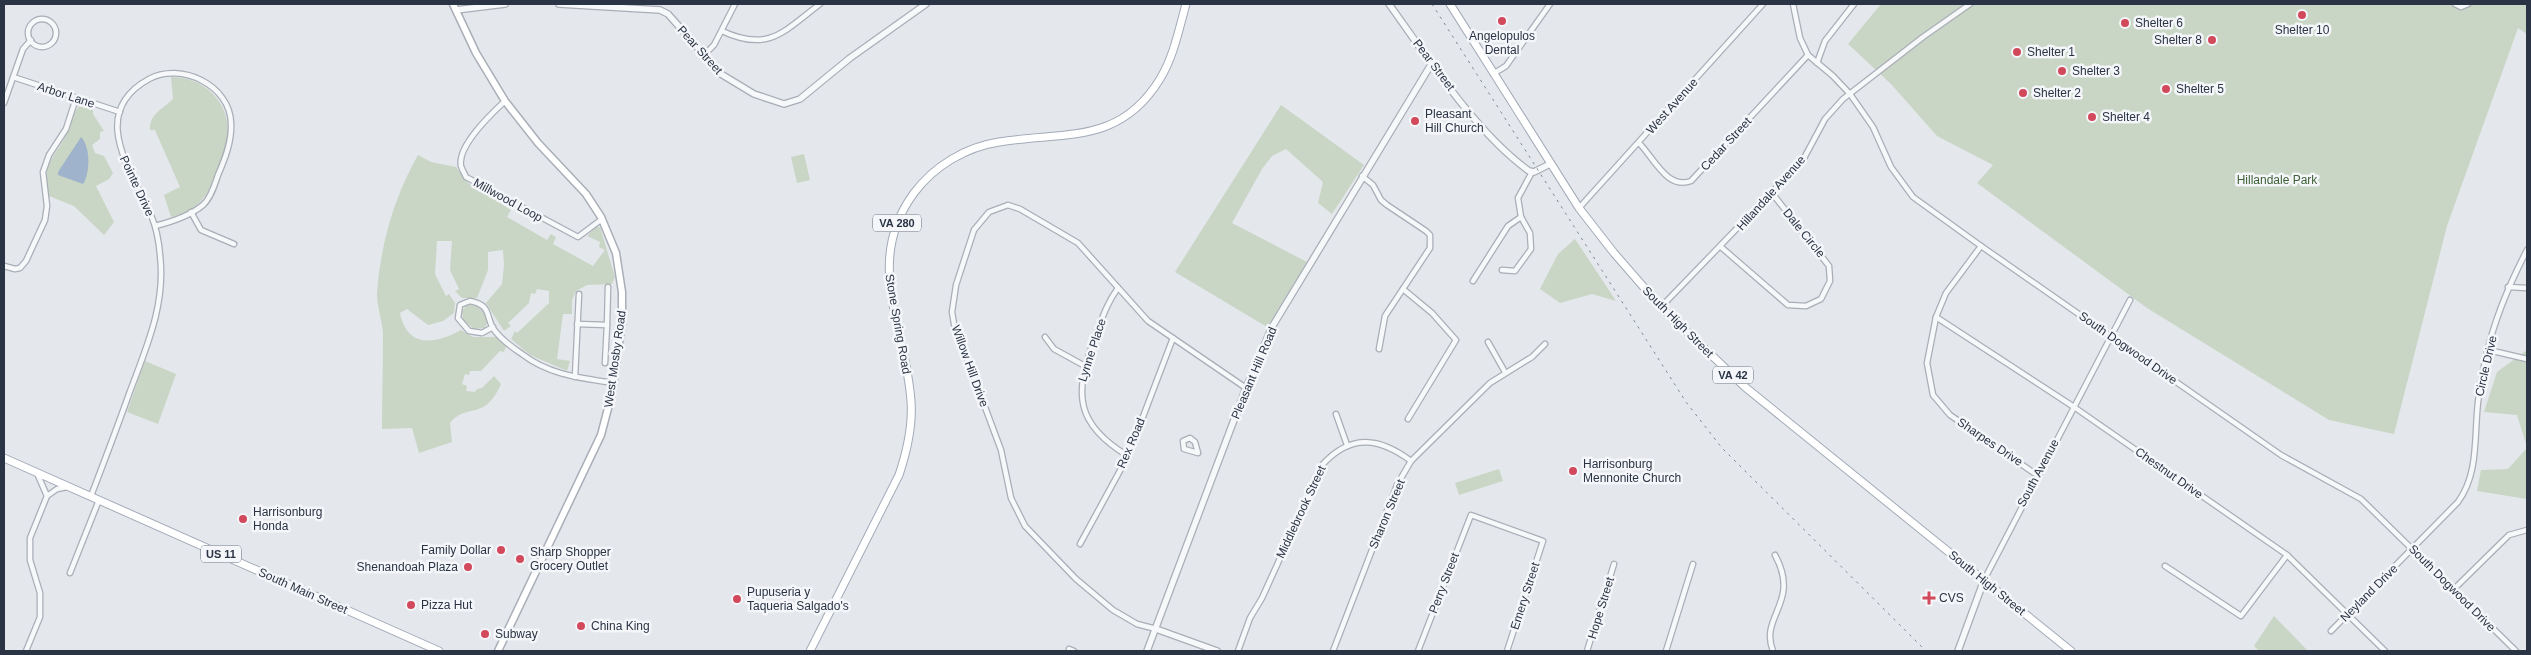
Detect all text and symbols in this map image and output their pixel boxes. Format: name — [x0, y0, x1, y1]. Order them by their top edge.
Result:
marker: Shelter 10 — [2296, 9, 2308, 21]
marker: Angelopulos Dental — [1496, 15, 1508, 27]
place label: Shelter 6 — [2135, 16, 2183, 30]
marker: Shelter 6 — [2119, 17, 2131, 29]
street label: Pear Street — [674, 23, 726, 78]
place label: Shelter 10 — [2275, 23, 2330, 37]
place label: Angelopulos Dental — [1469, 29, 1535, 57]
place label: Shelter 8 — [2154, 33, 2202, 47]
marker: Shelter 8 — [2206, 34, 2218, 46]
street label: Pear Street — [1410, 37, 1458, 94]
place label: Shelter 1 — [2027, 45, 2075, 59]
marker: Shelter 1 — [2011, 46, 2023, 58]
place label: Shelter 3 — [2072, 64, 2120, 78]
marker: Shelter 3 — [2056, 65, 2068, 77]
street label: West Avenue — [1643, 75, 1701, 137]
street label: Arbor Lane — [36, 79, 97, 111]
place label: Shelter 5 — [2176, 82, 2224, 96]
marker: Shelter 5 — [2160, 83, 2172, 95]
place label: Shelter 2 — [2033, 86, 2081, 100]
marker: Shelter 2 — [2017, 87, 2029, 99]
place label: Pleasant Hill Church — [1425, 107, 1484, 135]
place label: Shelter 4 — [2102, 110, 2150, 124]
marker: Shelter 4 — [2086, 111, 2098, 123]
street label: Cedar Street — [1698, 114, 1755, 174]
marker: Pleasant Hill Church — [1409, 115, 1421, 127]
street label: Hillandale Avenue — [1734, 152, 1808, 233]
street label: Pointe Drive — [117, 153, 157, 219]
park label: Hillandale Park — [2237, 173, 2318, 187]
street label: Millwood Loop — [471, 175, 545, 225]
street label: Dale Circle — [1780, 206, 1828, 260]
road number: VA 280 — [873, 214, 921, 232]
street label: Stone Spring Road — [882, 273, 914, 375]
street label: South High Street — [1640, 284, 1717, 361]
street label: South Dogwood Drive — [2076, 309, 2180, 387]
street label: West Mosby Road — [601, 310, 629, 408]
street label: Lynne Place — [1075, 316, 1109, 383]
street label: Willow Hill Drive — [949, 323, 991, 409]
street label: Pleasant Hill Road — [1228, 325, 1280, 421]
street label: Circle Drive — [2472, 334, 2500, 398]
road number: VA 42 — [1713, 366, 1753, 384]
street label: Sharpes Drive — [1955, 415, 2026, 469]
street label: Rex Road — [1114, 416, 1148, 470]
street label: South Avenue — [2014, 437, 2062, 509]
street label: Chestnut Drive — [2132, 445, 2206, 502]
place label: Harrisonburg Mennonite Church — [1583, 457, 1681, 485]
street label: Middlebrook Street — [1273, 463, 1329, 561]
marker: Harrisonburg Mennonite Church — [1567, 465, 1579, 477]
street label: Sharon Street — [1366, 477, 1408, 551]
place label: Harrisonburg Honda — [253, 505, 322, 533]
marker: Harrisonburg Honda — [237, 513, 249, 525]
street label: South Dogwood Drive — [2406, 542, 2498, 634]
place label: Family Dollar — [421, 543, 491, 557]
marker: Family Dollar — [495, 544, 507, 556]
place label: Sharp Shopper Grocery Outlet — [530, 545, 611, 573]
road number: US 11 — [201, 546, 241, 562]
street label: South High Street — [1946, 548, 2029, 619]
street label: Perry Street — [1426, 550, 1462, 615]
marker: Sharp Shopper Grocery Outlet — [514, 553, 526, 565]
place label: Shenandoah Plaza — [357, 560, 458, 574]
street label: Emery Street — [1508, 560, 1543, 631]
marker: Shenandoah Plaza — [462, 561, 474, 573]
street label: Neyland Drive — [2337, 561, 2401, 625]
street label: South Main Street — [256, 565, 350, 617]
street label: Hope Street — [1585, 575, 1617, 641]
place label: Pupuseria y Taqueria Salgado's — [747, 585, 849, 613]
place label: CVS — [1939, 591, 1964, 605]
marker: CVS — [1923, 592, 1935, 604]
marker: Pupuseria y Taqueria Salgado's — [731, 593, 743, 605]
place label: Pizza Hut — [421, 598, 473, 612]
marker: Pizza Hut — [405, 599, 417, 611]
place label: China King — [591, 619, 650, 633]
marker: China King — [575, 620, 587, 632]
place label: Subway — [495, 627, 538, 641]
marker: Subway — [479, 628, 491, 640]

